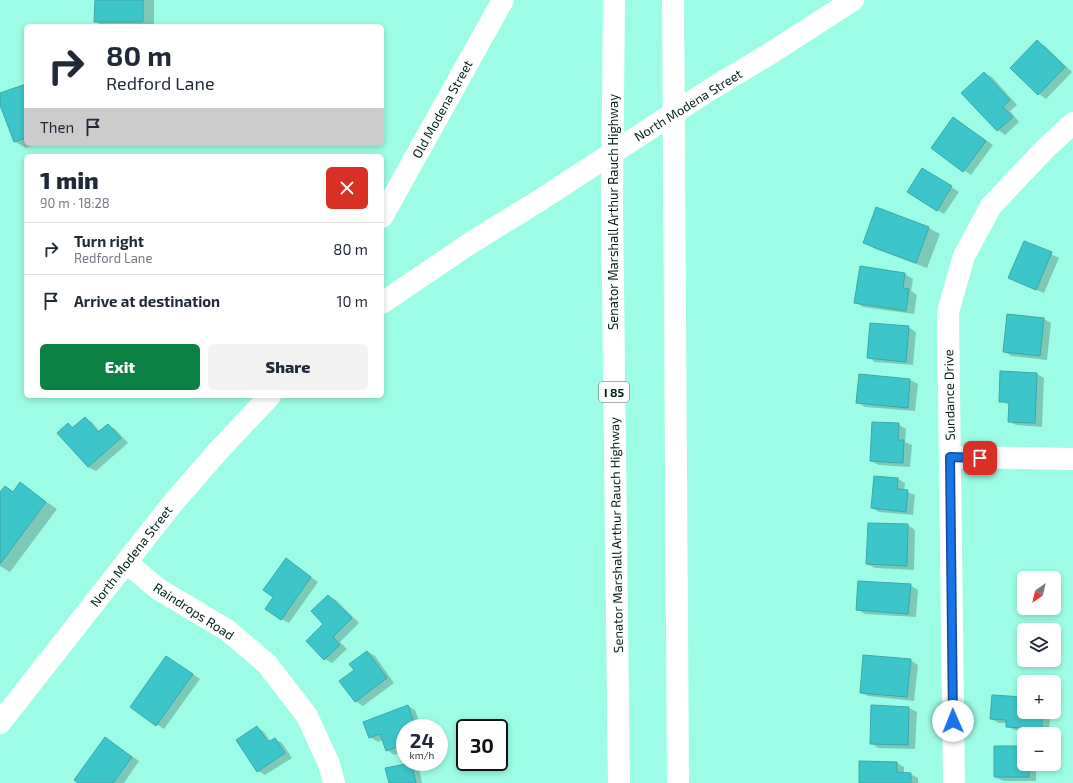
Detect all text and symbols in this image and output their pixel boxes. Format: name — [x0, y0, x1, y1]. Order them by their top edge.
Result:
text: 80 m — [106, 38, 172, 72]
icon: right — [40, 40, 92, 92]
street label: Old Modena Street — [408, 57, 476, 161]
street label: North Modena Street — [631, 65, 745, 145]
text: Redford Lane — [106, 72, 215, 94]
street label: Senator Marshall Arthur Rauch Highway — [605, 94, 621, 330]
icon: arrive — [82, 116, 104, 138]
text: Then — [40, 118, 74, 136]
text: 1 min — [40, 165, 99, 194]
button: close — [326, 167, 368, 209]
text: 90 m · 18:28 — [40, 195, 110, 211]
text: Turn right — [74, 232, 144, 250]
icon: right — [40, 238, 62, 260]
text: 80 m — [333, 240, 368, 258]
text: Redford Lane — [74, 250, 152, 266]
icon: arrive — [40, 290, 62, 312]
text: Arrive at destination — [74, 292, 220, 310]
text: 10 m — [336, 292, 368, 310]
button: Exit — [40, 344, 200, 390]
button: Share — [208, 344, 368, 390]
street label: Sundance Drive — [940, 349, 958, 441]
road number: I 85 — [599, 382, 629, 402]
street label: Senator Marshall Arthur Rauch Highway — [606, 417, 626, 653]
pin — [963, 441, 997, 475]
icon: arrive — [969, 447, 991, 469]
street label: North Modena Street — [86, 502, 176, 610]
north arrow — [1017, 571, 1061, 615]
map controls — [1017, 571, 1061, 771]
street label: Raindrops Road — [151, 579, 237, 643]
button: layers — [1017, 623, 1061, 667]
button: + — [1017, 675, 1061, 719]
position arrow — [932, 700, 974, 742]
speed limit sign: 30 — [456, 719, 508, 771]
button: − — [1017, 727, 1061, 771]
text: 24 — [410, 728, 434, 752]
text: km/h — [410, 749, 434, 761]

